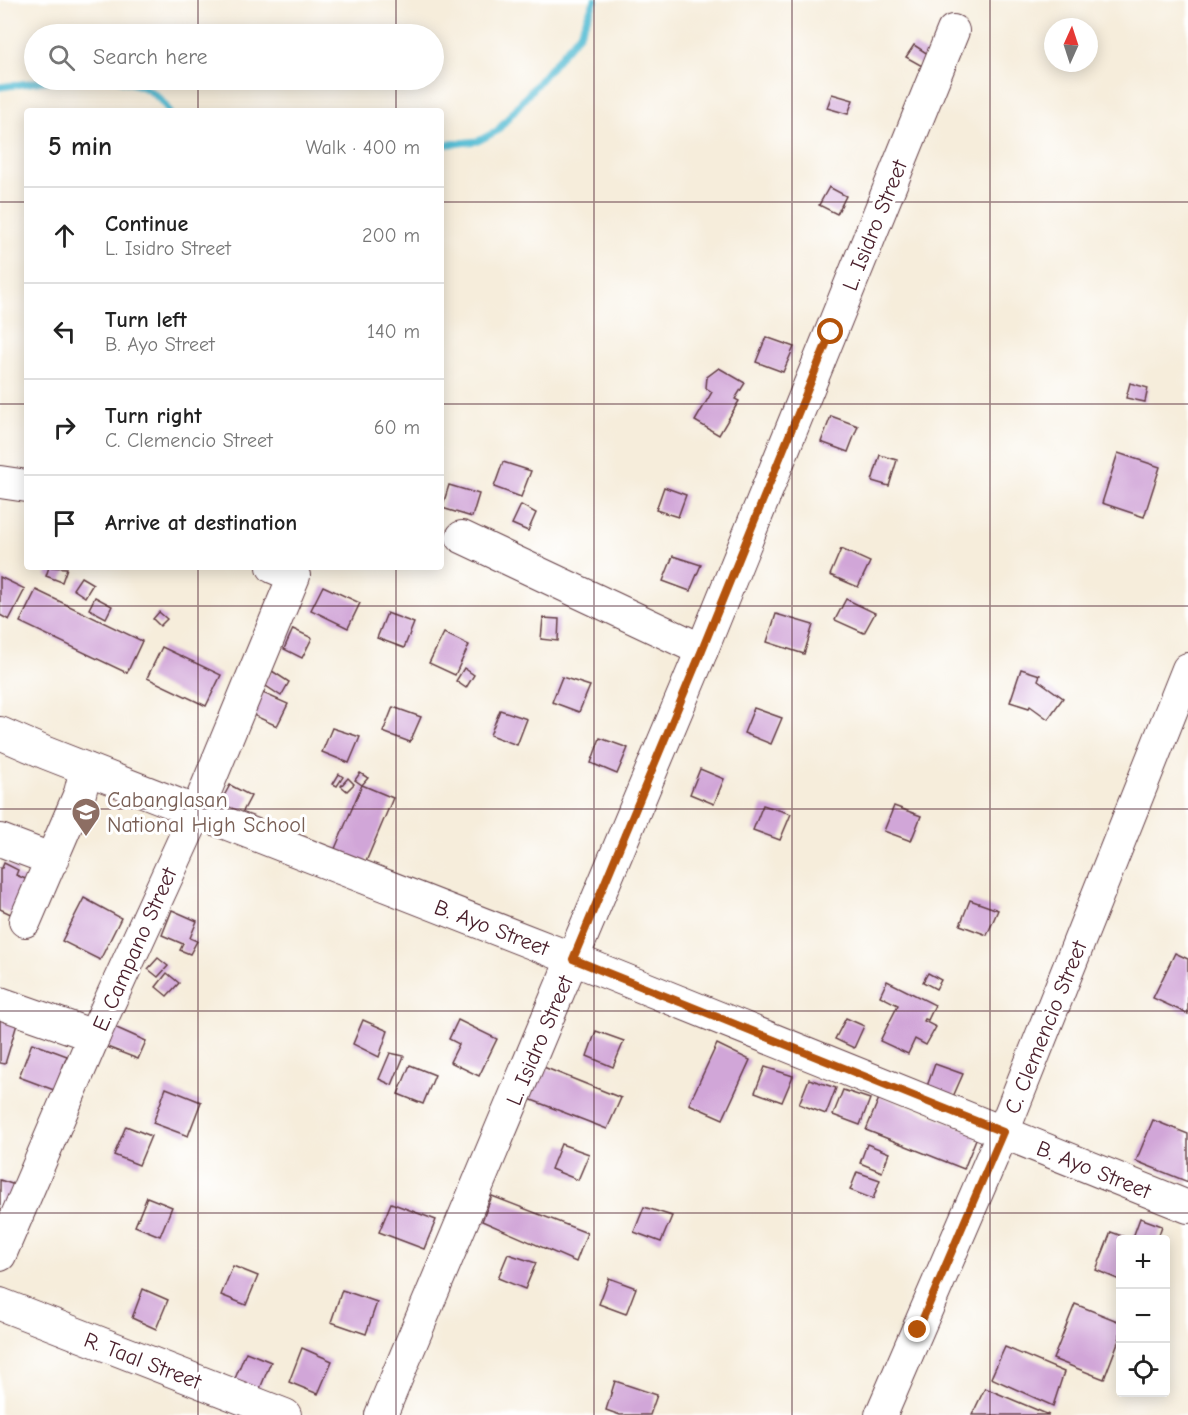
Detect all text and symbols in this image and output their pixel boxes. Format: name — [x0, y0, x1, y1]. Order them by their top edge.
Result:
north arrow — [1044, 18, 1098, 72]
search box — [24, 24, 444, 90]
icon: search — [45, 41, 78, 74]
text: Search here — [93, 44, 208, 70]
text: 5 min — [48, 132, 112, 162]
text: Walk · 400 m — [306, 136, 420, 159]
street label: L. Isidro Street — [837, 156, 913, 294]
text: Continue — [105, 211, 188, 237]
icon: ahead — [48, 219, 81, 252]
text: 200 m — [362, 224, 420, 247]
text: L. Isidro Street — [105, 237, 231, 260]
text: Turn left — [105, 307, 187, 333]
icon: left — [48, 315, 81, 348]
route start — [817, 318, 843, 344]
text: 140 m — [367, 320, 420, 343]
text: B. Ayo Street — [105, 333, 215, 356]
text: Turn right — [105, 403, 202, 429]
icon: right — [48, 411, 81, 444]
text: 60 m — [374, 416, 420, 439]
text: C. Clemencio Street — [105, 429, 273, 452]
icon: arrive — [48, 507, 81, 540]
text: Arrive at destination — [105, 510, 297, 536]
place label: Cabanglasan National High School — [107, 787, 306, 838]
school or university icon: Cabanglasan National High School — [70, 796, 102, 838]
street label: E. Campano Street — [87, 863, 183, 1035]
street label: B. Ayo Street — [431, 894, 553, 962]
street label: C. Clemencio Street — [999, 936, 1093, 1118]
street label: L. Isidro Street — [501, 971, 579, 1109]
street label: B. Ayo Street — [1033, 1135, 1155, 1205]
map controls — [1116, 1235, 1170, 1397]
button: + — [1116, 1235, 1170, 1289]
button: − — [1116, 1289, 1170, 1343]
route end — [904, 1316, 930, 1342]
street label: R. Taal Street — [80, 1327, 205, 1395]
button: locate — [1116, 1343, 1170, 1397]

